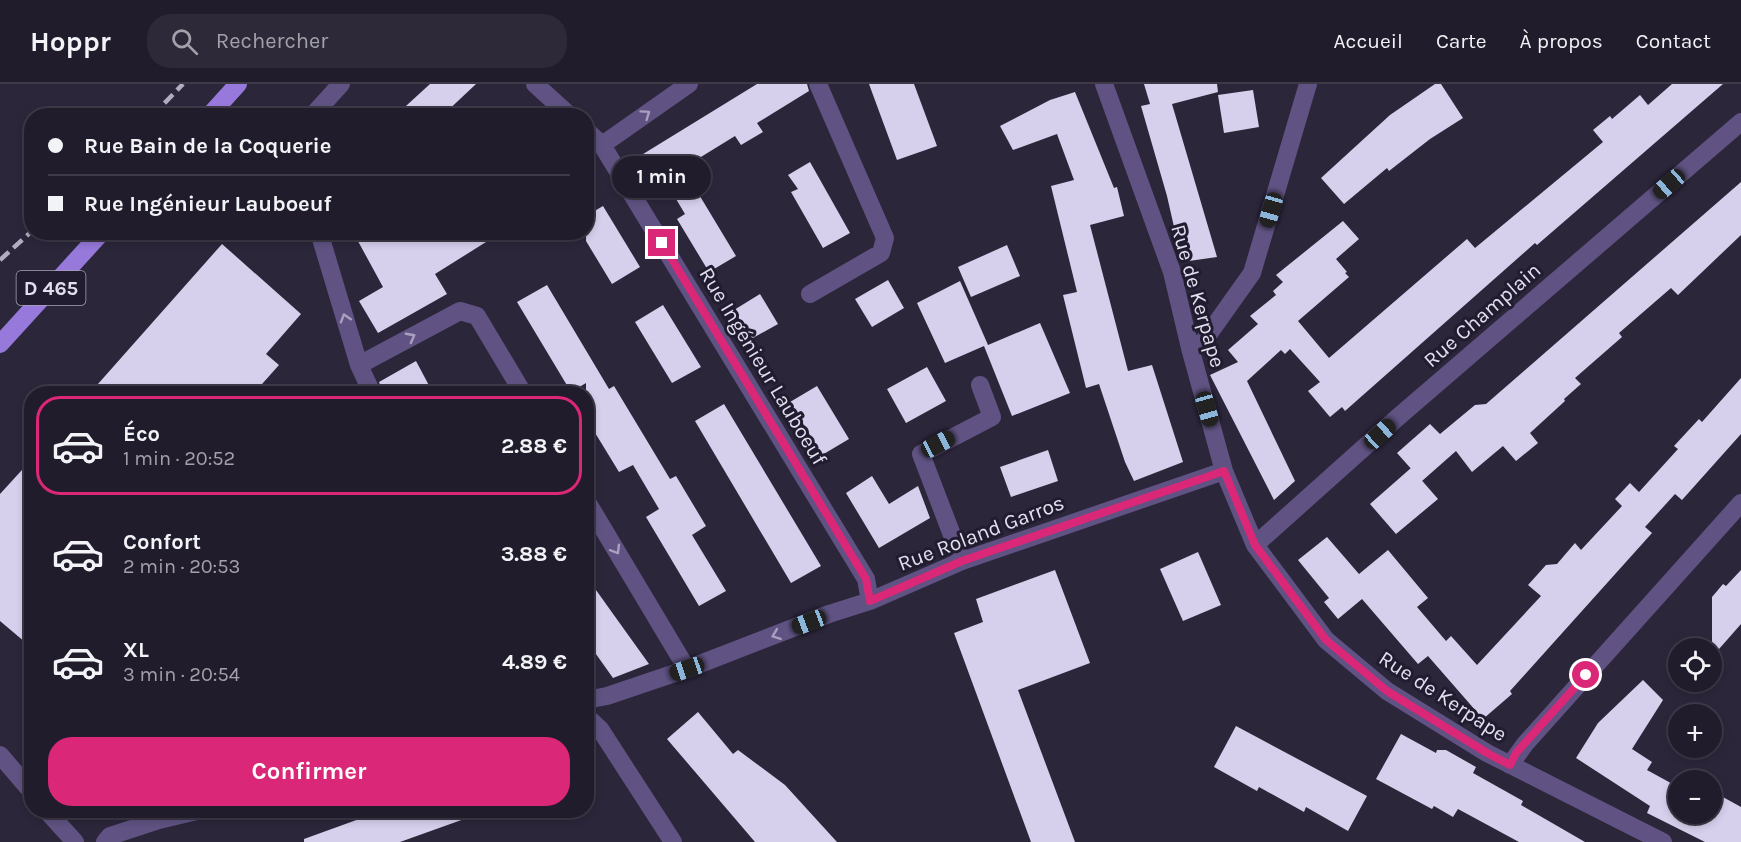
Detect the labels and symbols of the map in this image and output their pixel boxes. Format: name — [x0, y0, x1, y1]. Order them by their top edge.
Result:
one-way arrow — [639, 110, 650, 121]
callout: 1 min — [612, 156, 712, 198]
car — [1650, 165, 1688, 203]
car — [1257, 190, 1285, 230]
street label: Rue de Kerpape — [1166, 222, 1230, 370]
route end — [648, 229, 675, 256]
street label: Rue Champlain — [1419, 258, 1545, 372]
street label: Rue Ingénieur Lauboeuf — [694, 263, 832, 470]
road number: D 465 — [16, 271, 86, 305]
one-way arrow — [340, 313, 352, 324]
one-way arrow — [404, 333, 415, 345]
car — [1193, 389, 1221, 429]
car — [1361, 415, 1399, 453]
car — [918, 428, 958, 460]
street label: Rue Roland Garros — [895, 490, 1067, 576]
one-way arrow — [609, 544, 621, 554]
car — [789, 607, 829, 637]
one-way arrow — [771, 628, 782, 640]
street label: Rue de Kerpape — [1375, 646, 1511, 746]
car — [667, 655, 707, 683]
route start — [1572, 661, 1599, 688]

